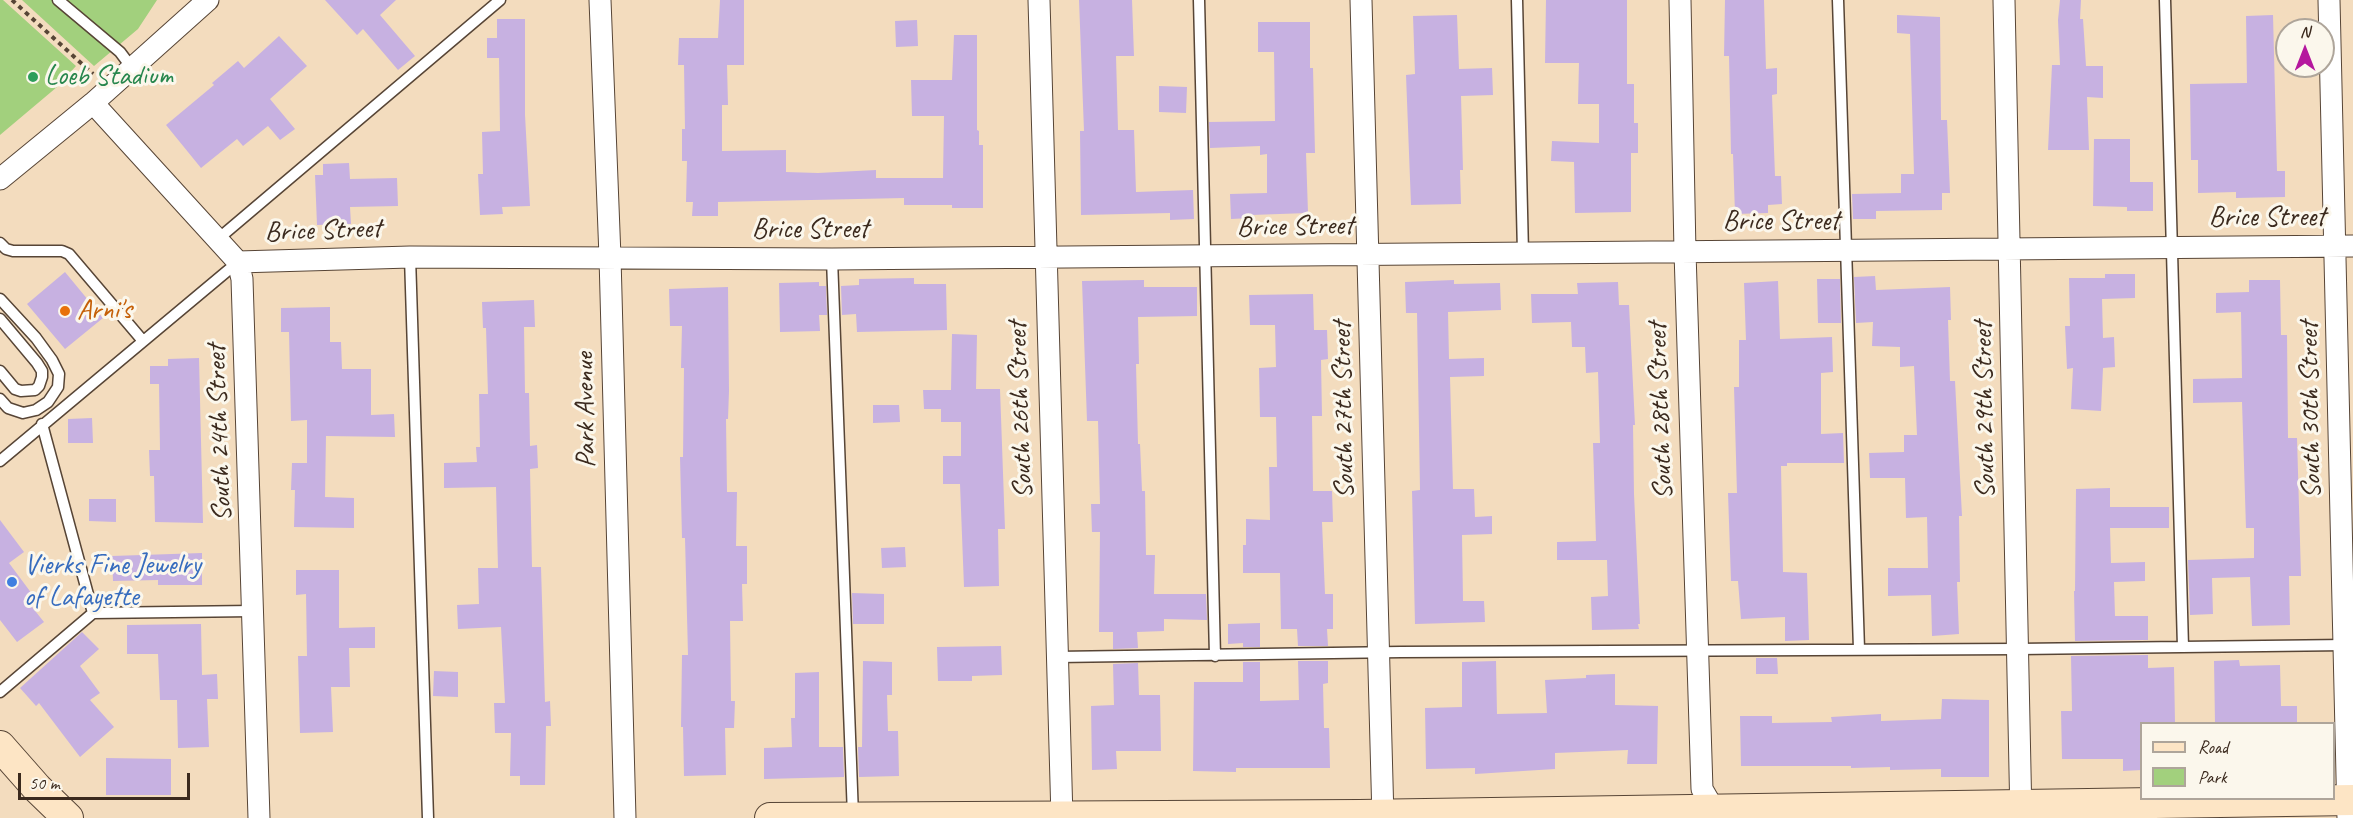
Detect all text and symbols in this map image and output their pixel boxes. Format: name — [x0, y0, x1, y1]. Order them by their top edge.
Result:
north arrow — [2275, 18, 2335, 78]
text: N — [2300, 22, 2310, 42]
place label: Loeb Stadium — [45, 60, 173, 94]
marker: Loeb Stadium — [26, 70, 40, 84]
street label: Brice Street — [2209, 201, 2325, 235]
street label: Brice Street — [1723, 205, 1839, 239]
street label: Brice Street — [1236, 209, 1354, 245]
street label: Brice Street — [264, 212, 382, 250]
street label: Brice Street — [752, 213, 868, 247]
place label: Arni's — [77, 294, 132, 328]
marker: Arni's — [58, 304, 72, 318]
street label: South 26th Street — [1001, 321, 1041, 499]
street label: South 27th Street — [1326, 321, 1362, 499]
street label: South 29th Street — [1967, 321, 2003, 499]
street label: South 30th Street — [2293, 321, 2329, 499]
street label: South 28th Street — [1641, 322, 1681, 500]
street label: South 24th Street — [200, 344, 240, 522]
street label: Park Avenue — [568, 352, 604, 468]
place label: Vierks Fine Jewelry of Lafayette — [24, 549, 201, 615]
marker: Vierks Fine Jewelry of Lafayette — [5, 575, 19, 589]
legend — [2140, 722, 2335, 800]
text: Road — [2198, 736, 2228, 758]
scale bar — [21, 761, 194, 799]
text: Park — [2198, 766, 2227, 788]
text: 50 m — [29, 772, 60, 794]

